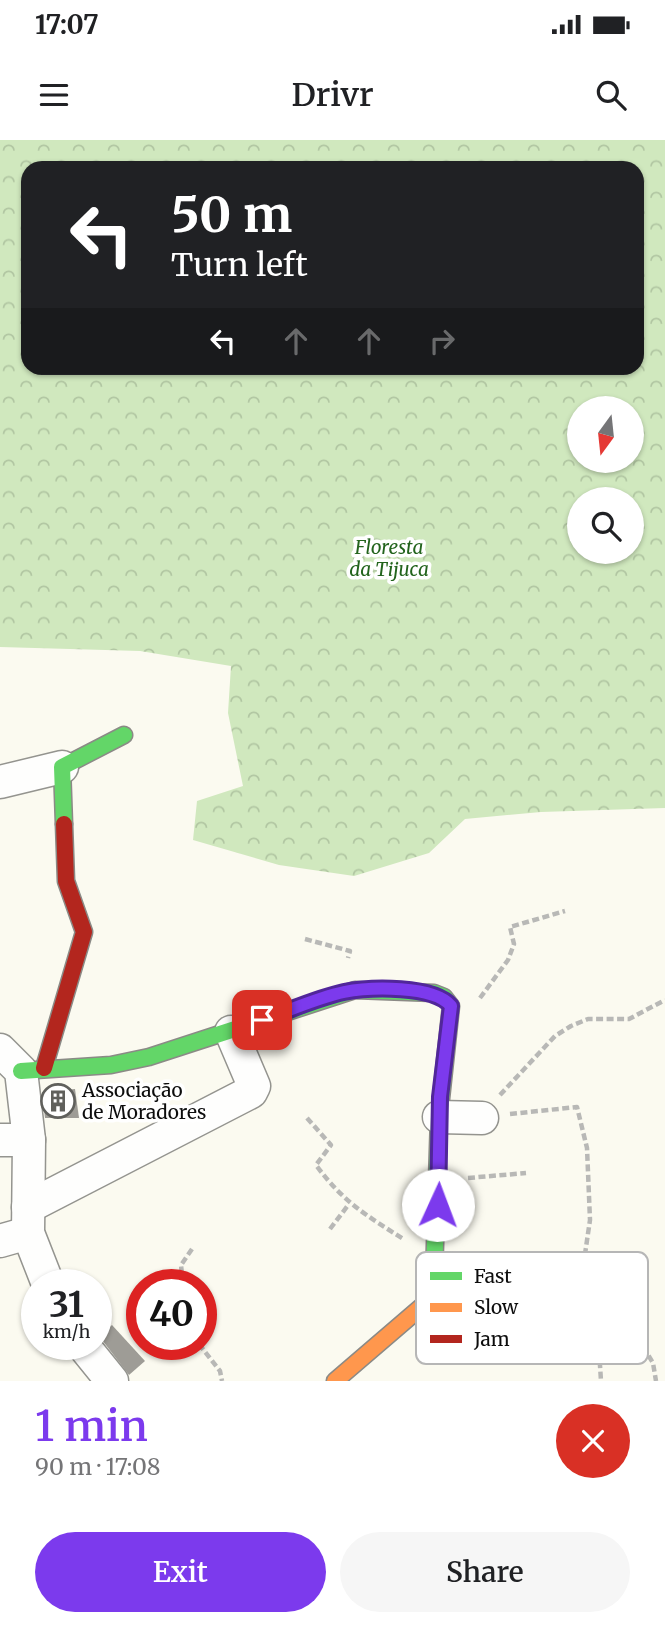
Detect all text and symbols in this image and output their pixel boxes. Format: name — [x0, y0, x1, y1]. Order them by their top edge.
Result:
text: 17:07 — [35, 8, 98, 41]
text: Drivr — [291, 75, 374, 115]
icon: menu — [35, 76, 73, 114]
icon: search — [592, 76, 630, 114]
text: 50 m — [171, 184, 292, 245]
icon: left — [56, 189, 147, 280]
text: Turn left — [171, 245, 308, 285]
icon: left — [204, 322, 242, 360]
icon: ahead — [277, 322, 315, 360]
icon: ahead — [350, 322, 388, 360]
icon: right — [423, 322, 461, 360]
north arrow — [567, 396, 644, 472]
map controls — [567, 396, 644, 564]
button: search — [567, 487, 644, 564]
park label: Floresta da Tijuca — [349, 535, 429, 581]
pin — [232, 990, 292, 1050]
icon: arrive — [243, 1001, 281, 1039]
place label: Associação de Moradores — [81, 1078, 206, 1124]
building icon: Associação de Moradores — [39, 1082, 77, 1120]
position arrow — [401, 1168, 475, 1242]
legend — [416, 1252, 648, 1364]
text: Fast — [474, 1264, 512, 1288]
speed limit sign: 40 — [126, 1269, 217, 1360]
text: 31 — [49, 1283, 84, 1327]
text: Slow — [474, 1295, 519, 1319]
text: km/h — [43, 1320, 90, 1343]
text: Jam — [473, 1327, 510, 1351]
text: 1 min — [35, 1400, 148, 1452]
button: close — [556, 1404, 630, 1478]
text: 90 m · 17:08 — [35, 1452, 160, 1481]
button: Exit — [35, 1532, 326, 1612]
button: Share — [340, 1532, 630, 1612]

